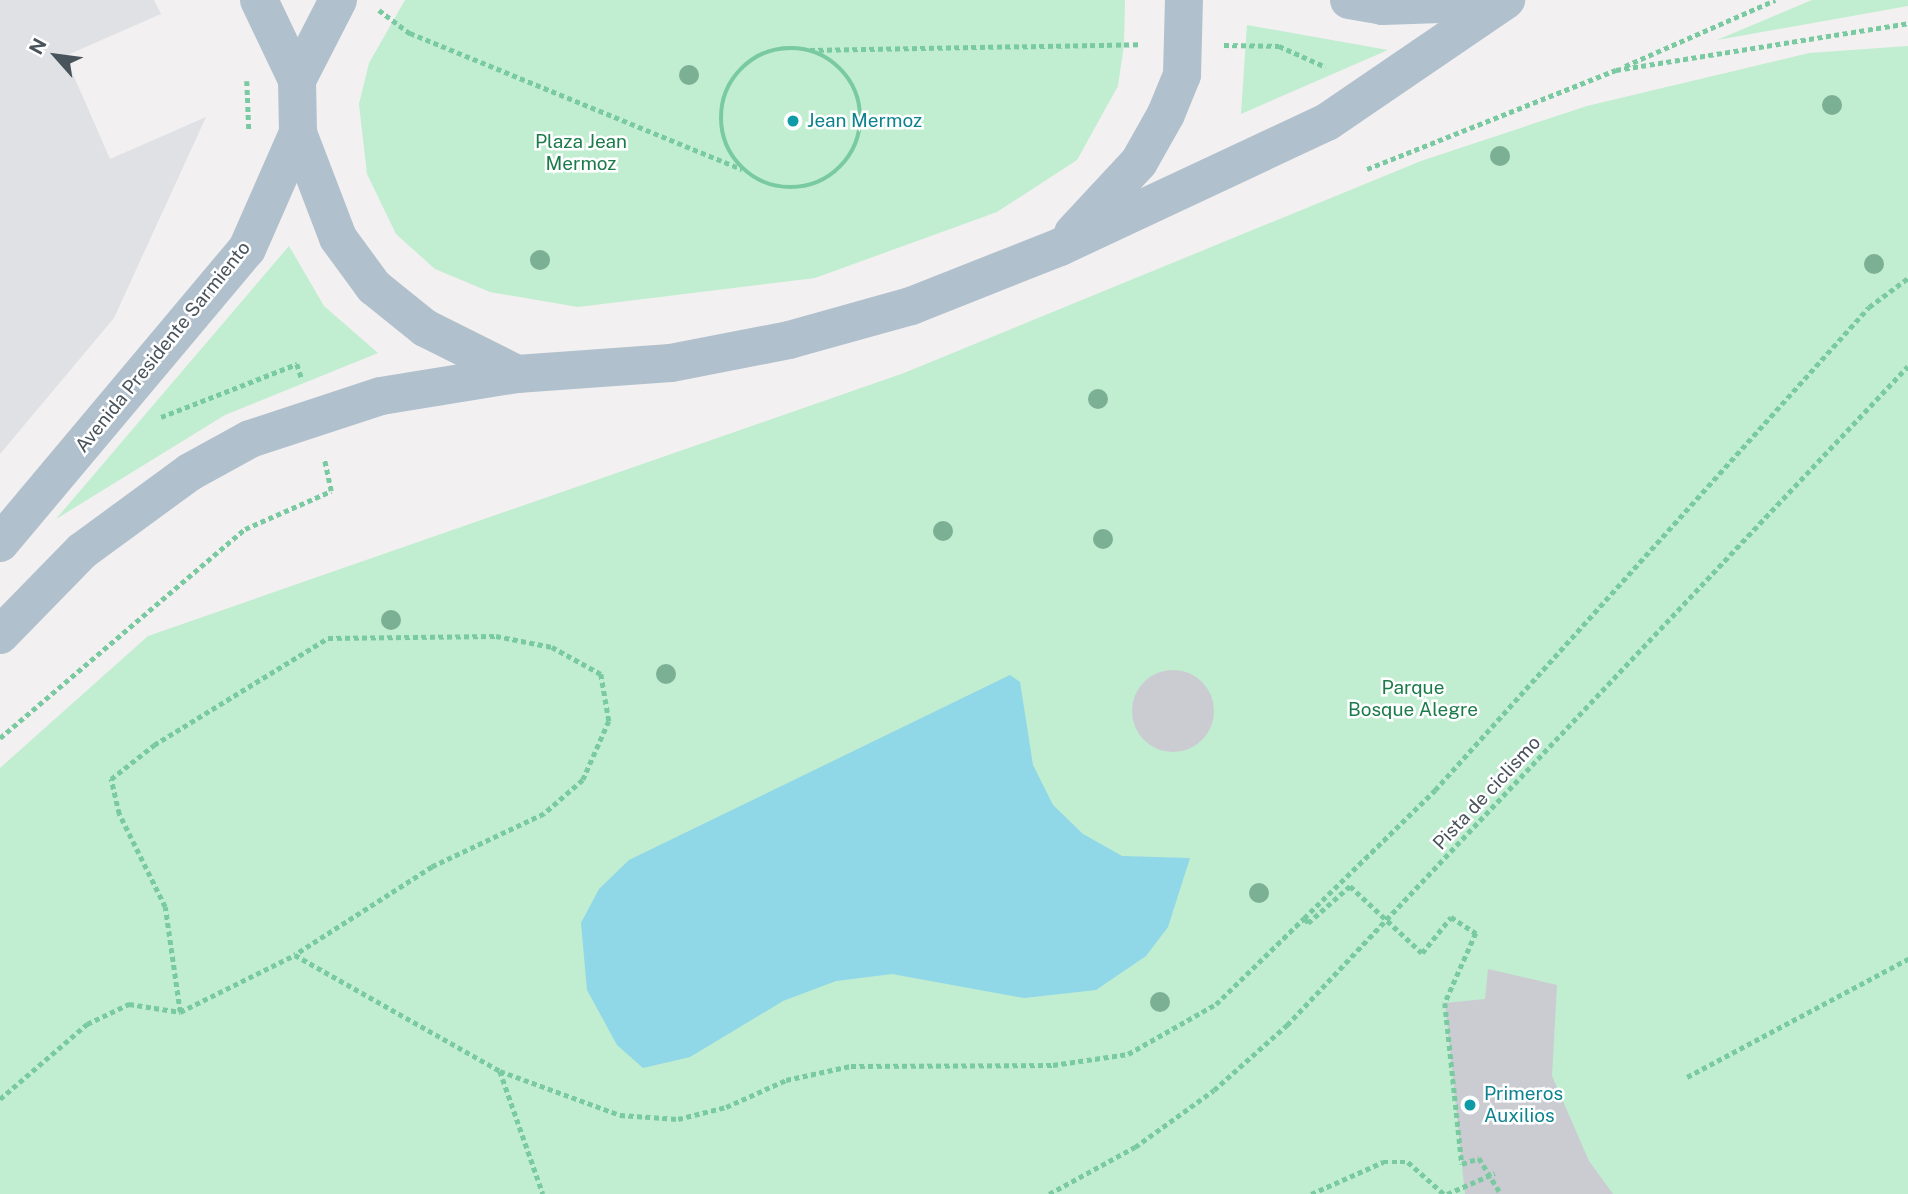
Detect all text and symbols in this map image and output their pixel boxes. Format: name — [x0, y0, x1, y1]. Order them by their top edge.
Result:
north arrow — [21, 21, 91, 91]
text: N — [24, 34, 51, 58]
place label: Jean Mermoz — [807, 110, 922, 132]
marker: Jean Mermoz — [785, 113, 801, 129]
park label: Plaza Jean Mermoz — [535, 131, 627, 175]
street label: Avenida Presidente Sarmiento — [71, 237, 255, 457]
park label: Parque Bosque Alegre — [1348, 677, 1478, 721]
street label: Pista de ciclismo — [1428, 731, 1546, 855]
place label: Primeros Auxilios — [1484, 1083, 1563, 1127]
marker: Primeros Auxilios — [1462, 1097, 1478, 1113]

